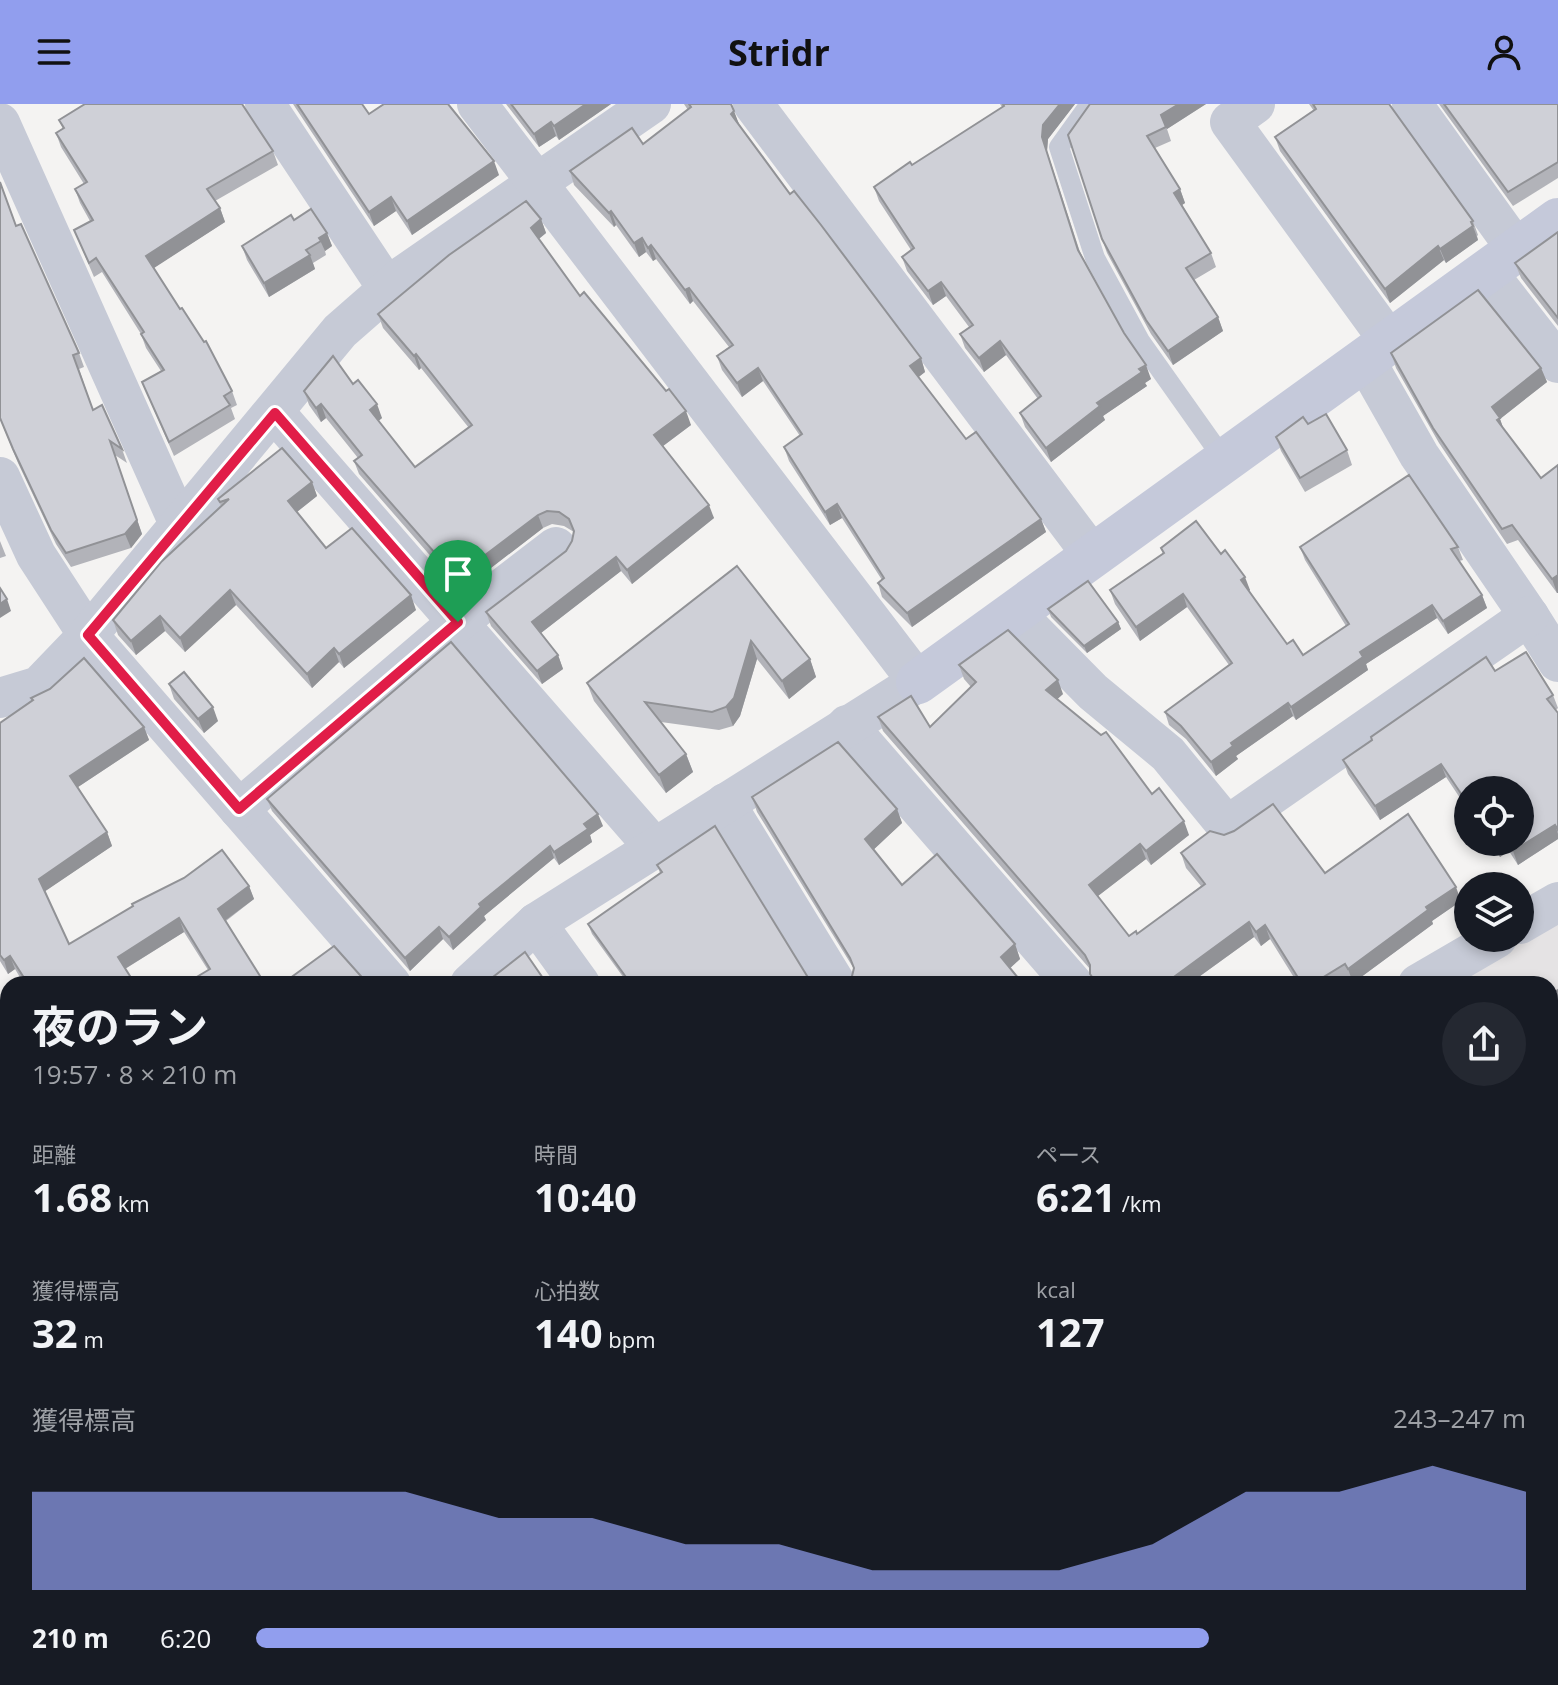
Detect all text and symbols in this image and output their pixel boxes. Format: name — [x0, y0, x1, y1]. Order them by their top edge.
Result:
text: Stridr — [728, 28, 830, 77]
icon: menu — [32, 30, 76, 74]
icon: person — [1482, 30, 1526, 74]
pin — [424, 540, 492, 622]
icon: arrive — [436, 552, 480, 596]
map controls — [1454, 776, 1534, 952]
button: locate — [1454, 776, 1534, 856]
button: layers — [1454, 872, 1534, 952]
text: 夜のラン — [32, 996, 208, 1056]
button: share — [1442, 1002, 1526, 1086]
text: 19:57 · 8 × 210 m — [32, 1056, 237, 1092]
text: 距離 — [32, 1139, 76, 1169]
text: 時間 — [534, 1139, 578, 1169]
text: ペース — [1036, 1139, 1101, 1169]
text: 1.68 — [32, 1169, 112, 1224]
text: 10:40 — [534, 1169, 637, 1224]
text: 6:21 — [1036, 1169, 1116, 1224]
text: km — [112, 1188, 150, 1218]
text: /km — [1116, 1188, 1162, 1218]
text: kcal — [1036, 1274, 1076, 1304]
text: 獲得標高 — [32, 1275, 120, 1305]
text: 心拍数 — [534, 1275, 600, 1305]
text: 127 — [1036, 1304, 1105, 1359]
text: 32 — [32, 1305, 78, 1360]
text: 140 — [534, 1305, 603, 1360]
text: m — [78, 1324, 104, 1354]
text: bpm — [603, 1324, 656, 1354]
text: 243–247 m — [1393, 1400, 1526, 1436]
text: 獲得標高 — [32, 1402, 136, 1438]
text: 210 m — [32, 1620, 109, 1656]
text: 6:20 — [160, 1620, 211, 1656]

